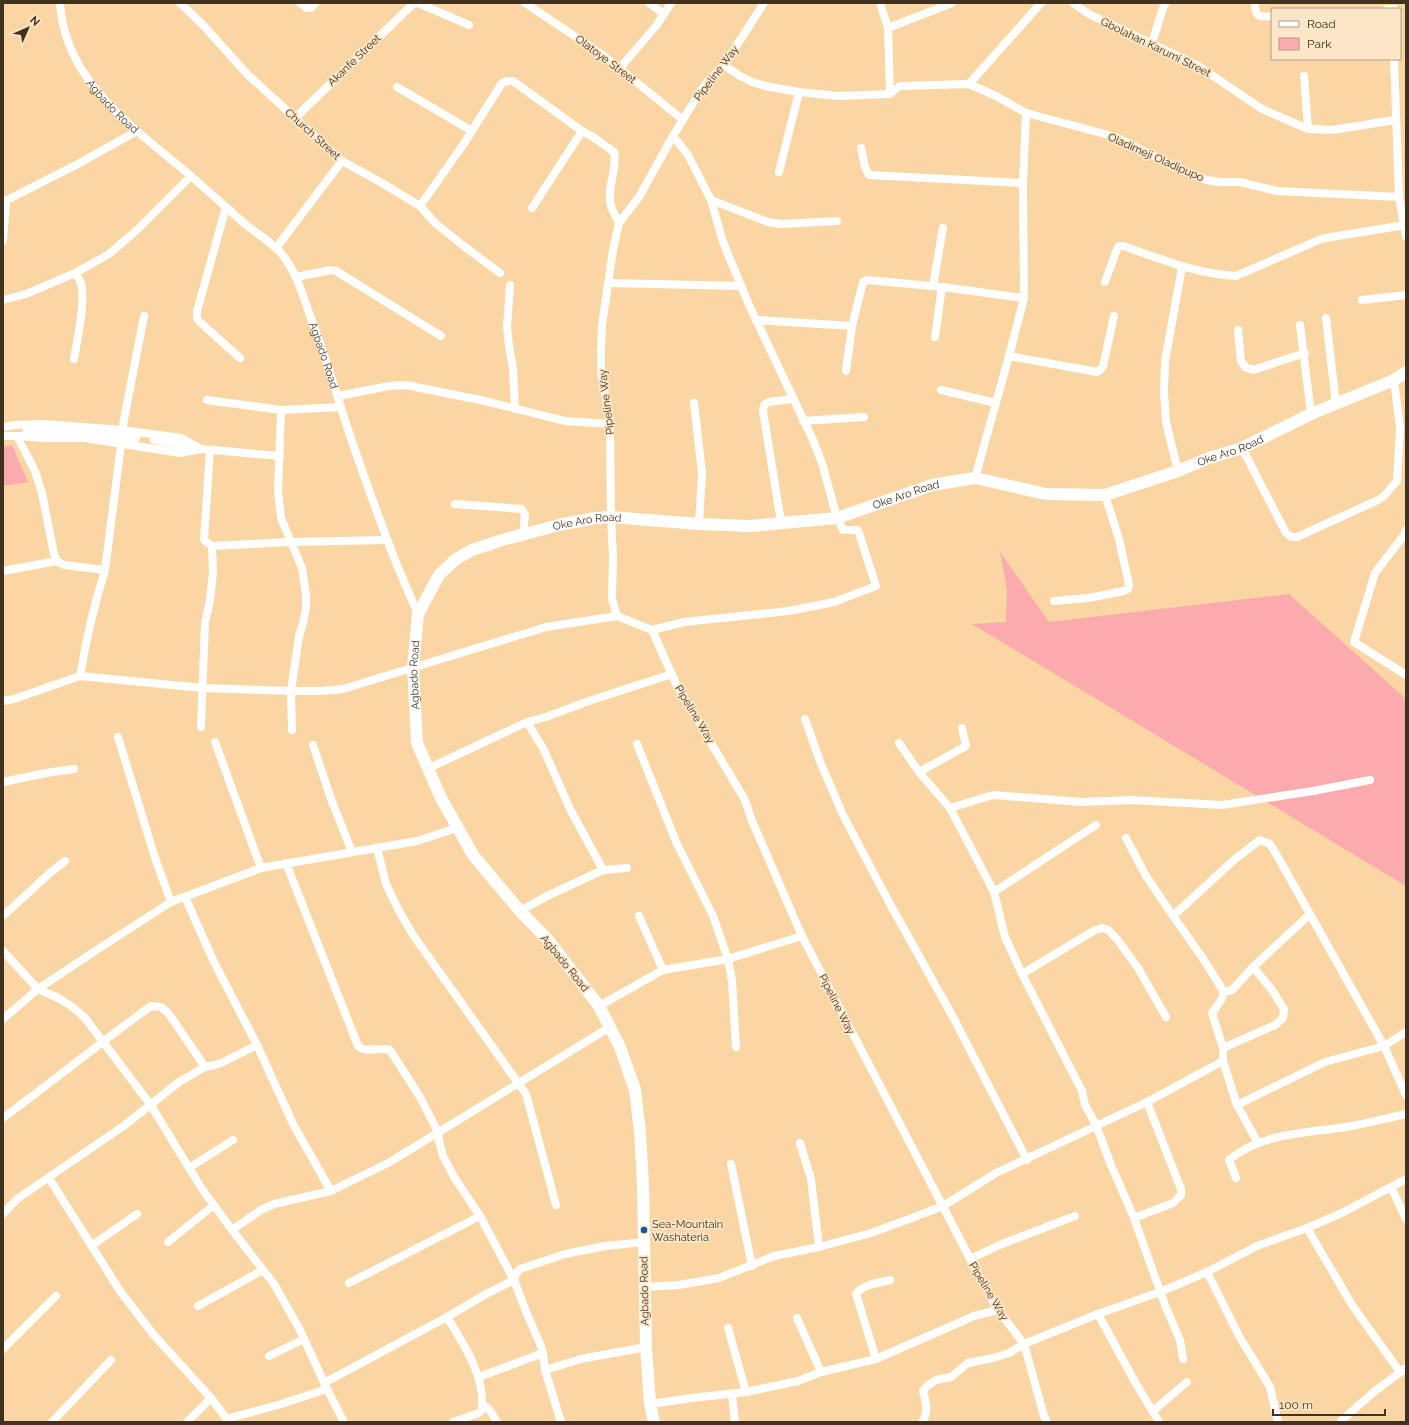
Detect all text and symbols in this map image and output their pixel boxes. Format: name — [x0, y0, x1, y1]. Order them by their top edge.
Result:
north arrow — [8, 8, 48, 48]
legend — [1271, 8, 1401, 60]
text: N — [27, 14, 42, 29]
street label: Gbolahan Karumi Street — [1099, 15, 1213, 80]
text: Road — [1307, 17, 1336, 31]
street label: Akanfe Street — [325, 32, 384, 89]
street label: Olatoye Street — [573, 32, 639, 87]
text: Park — [1307, 37, 1332, 51]
street label: Pipeline Way — [691, 43, 741, 104]
street label: Agbado Road — [84, 77, 141, 136]
street label: Church Street — [282, 106, 343, 163]
street label: Oladimeji Oladipupo — [1106, 130, 1206, 185]
street label: Agbado Road — [306, 320, 341, 391]
street label: Pipeline Way — [596, 368, 617, 435]
street label: Oke Aro Road — [1195, 432, 1266, 469]
street label: Oke Aro Road — [871, 478, 940, 512]
street label: Oke Aro Road — [551, 511, 622, 533]
street label: Agbado Road — [407, 640, 423, 710]
street label: Pipeline Way — [672, 683, 717, 746]
street label: Agbado Road — [538, 932, 592, 995]
street label: Pipeline Way — [816, 972, 857, 1037]
place label: Sea-Mountain Washateria — [652, 1218, 723, 1244]
marker: Sea-Mountain Washateria — [639, 1225, 649, 1235]
street label: Agbado Road — [637, 1256, 652, 1326]
street label: Pipeline Way — [966, 1260, 1011, 1323]
scale bar — [1273, 1391, 1385, 1417]
text: 100 m — [1279, 1398, 1313, 1412]

